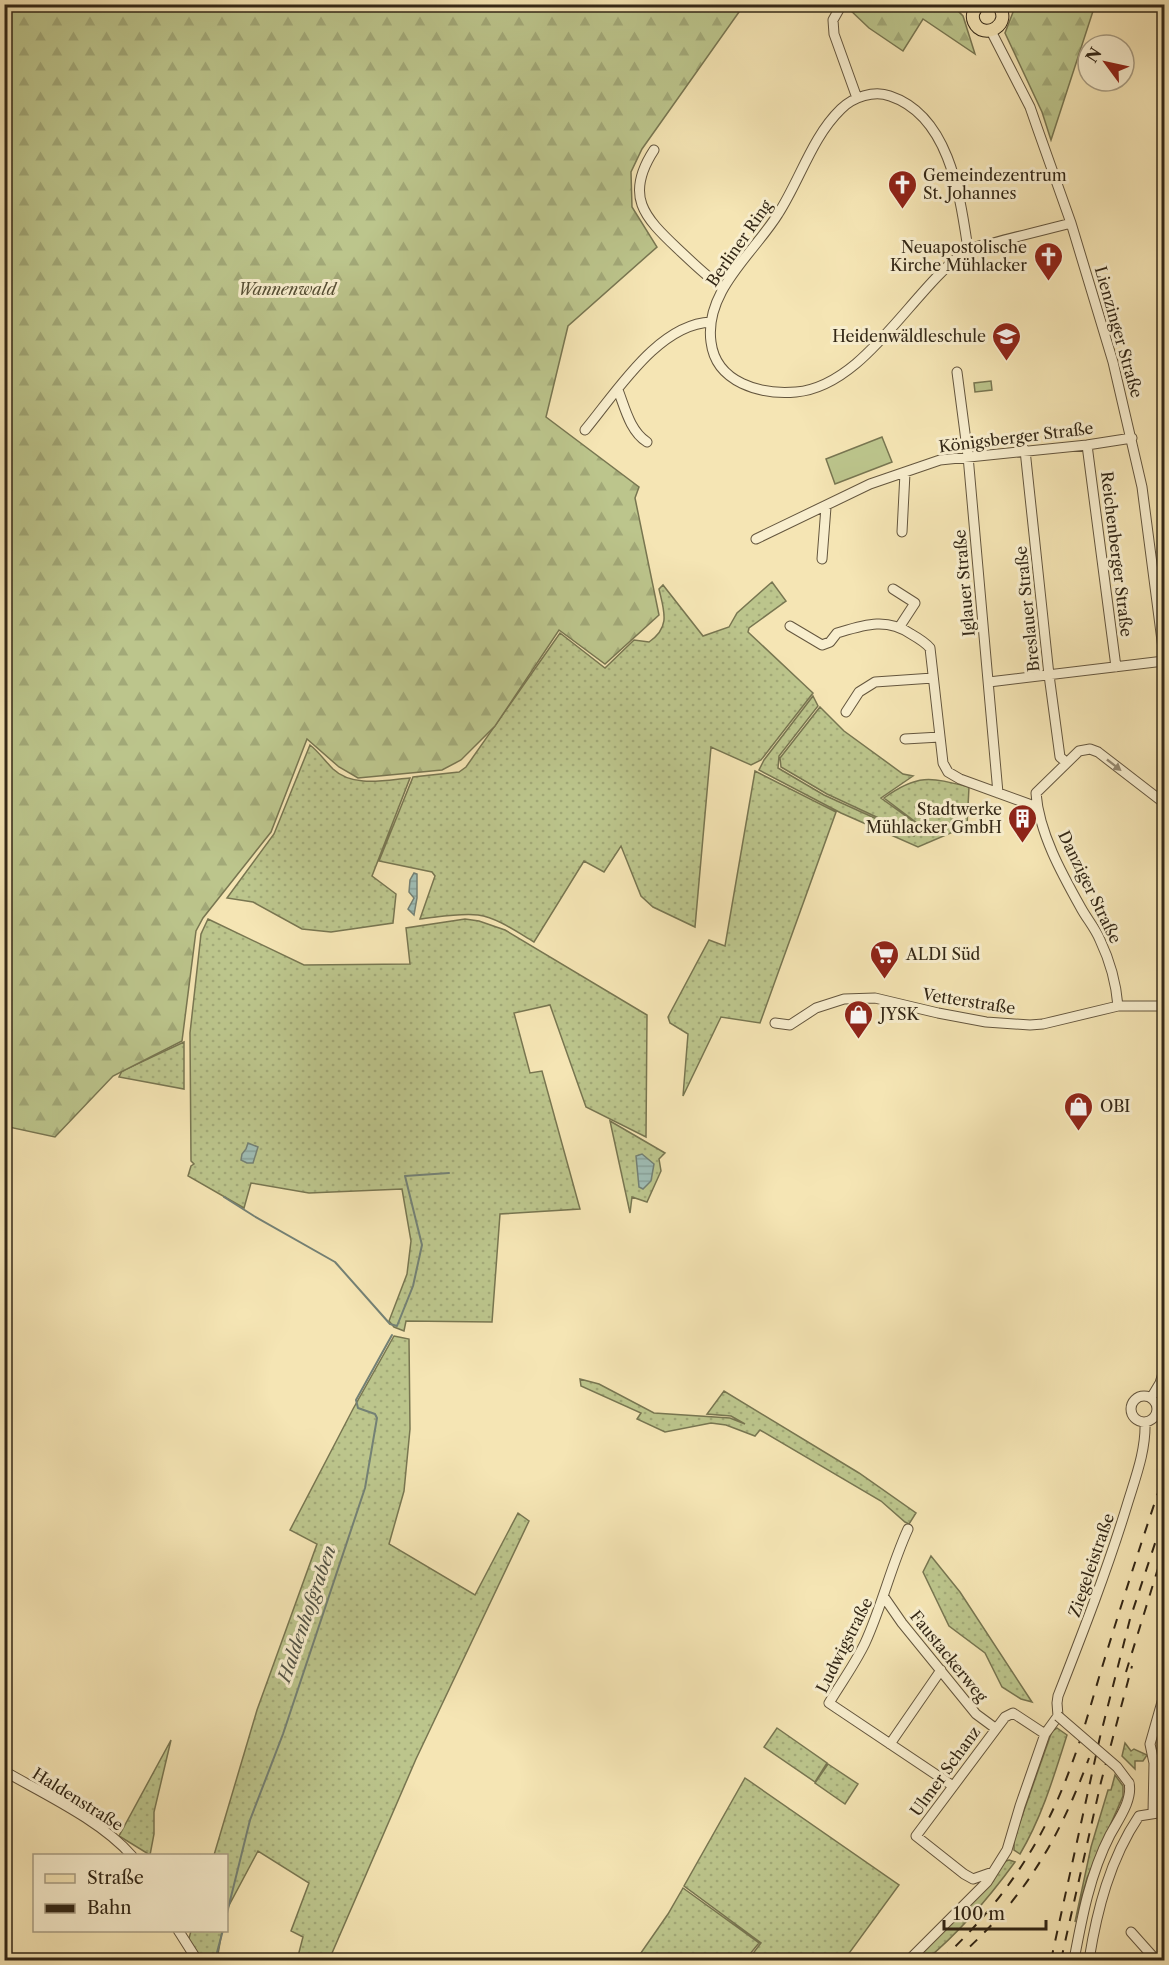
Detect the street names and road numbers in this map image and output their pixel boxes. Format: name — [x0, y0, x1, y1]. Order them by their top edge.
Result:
street label: Berliner Ring — [702, 195, 777, 290]
street label: Lienzinger Straße — [1091, 264, 1147, 400]
street label: Königsberger Straße — [938, 418, 1095, 456]
street label: Reichenberger Straße — [1097, 470, 1137, 638]
street label: Iglauer Straße — [949, 529, 979, 637]
street label: Breslauer Straße — [1010, 545, 1044, 673]
street label: Danziger Straße — [1054, 827, 1126, 947]
street label: Vetterstraße — [920, 984, 1017, 1018]
street label: Ziegeleistraße — [1064, 1511, 1118, 1619]
street label: Ludwigstraße — [811, 1594, 877, 1696]
street label: Faustackerweg — [906, 1606, 992, 1706]
street label: Ulmer Schanz — [906, 1722, 984, 1820]
street label: Haldenstraße — [29, 1763, 127, 1835]

